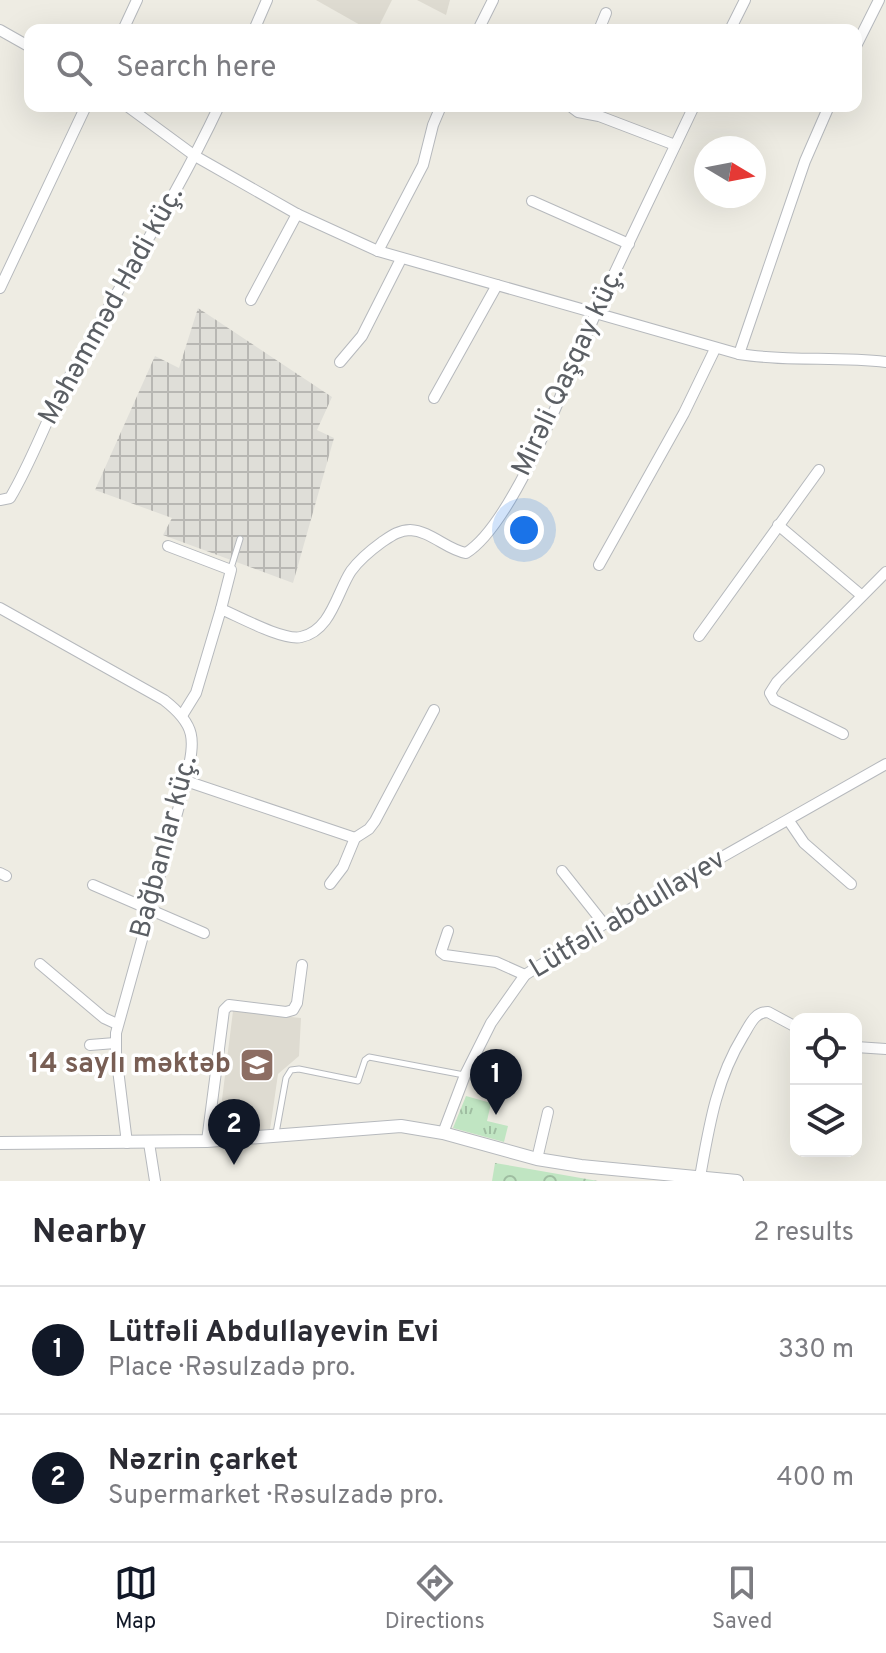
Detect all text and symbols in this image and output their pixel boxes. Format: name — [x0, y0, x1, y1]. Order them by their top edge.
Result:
search box — [24, 24, 862, 112]
icon: search — [52, 46, 96, 90]
text: Search here — [116, 50, 276, 87]
north arrow — [694, 136, 766, 208]
street label: Məhəmməd Hadi küç. — [31, 180, 193, 432]
street label: Mirəli Qaşqay küç. — [505, 261, 633, 483]
your location — [504, 510, 544, 550]
street label: Bağbanlar küç. — [123, 752, 207, 942]
street label: Lütfəli abdullayev — [523, 842, 733, 988]
map controls — [790, 1013, 862, 1157]
button: locate — [790, 1013, 862, 1085]
school or university icon: 14 saylı məktəb — [238, 1046, 276, 1084]
place label: 14 saylı məktəb — [29, 1047, 231, 1083]
pin: 1 — [470, 1049, 522, 1115]
button: layers — [790, 1085, 862, 1157]
pin: 2 — [208, 1099, 260, 1165]
text: Nearby — [32, 1212, 147, 1255]
text: 2 results — [754, 1217, 854, 1250]
text: Lütfəli Abdullayevin Evi — [108, 1315, 439, 1352]
text: 1 — [53, 1334, 63, 1367]
text: 330 m — [778, 1334, 854, 1367]
text: Place · Rəsulzadə pro. — [108, 1352, 355, 1385]
text: Nəzrin çarket — [108, 1443, 298, 1480]
text: 2 — [50, 1462, 66, 1495]
text: 400 m — [777, 1462, 854, 1495]
text: Supermarket · Rəsulzadə pro. — [108, 1480, 443, 1513]
tab: Map — [114, 1561, 158, 1636]
tab: Directions — [385, 1561, 485, 1636]
tab: Saved — [712, 1561, 772, 1636]

